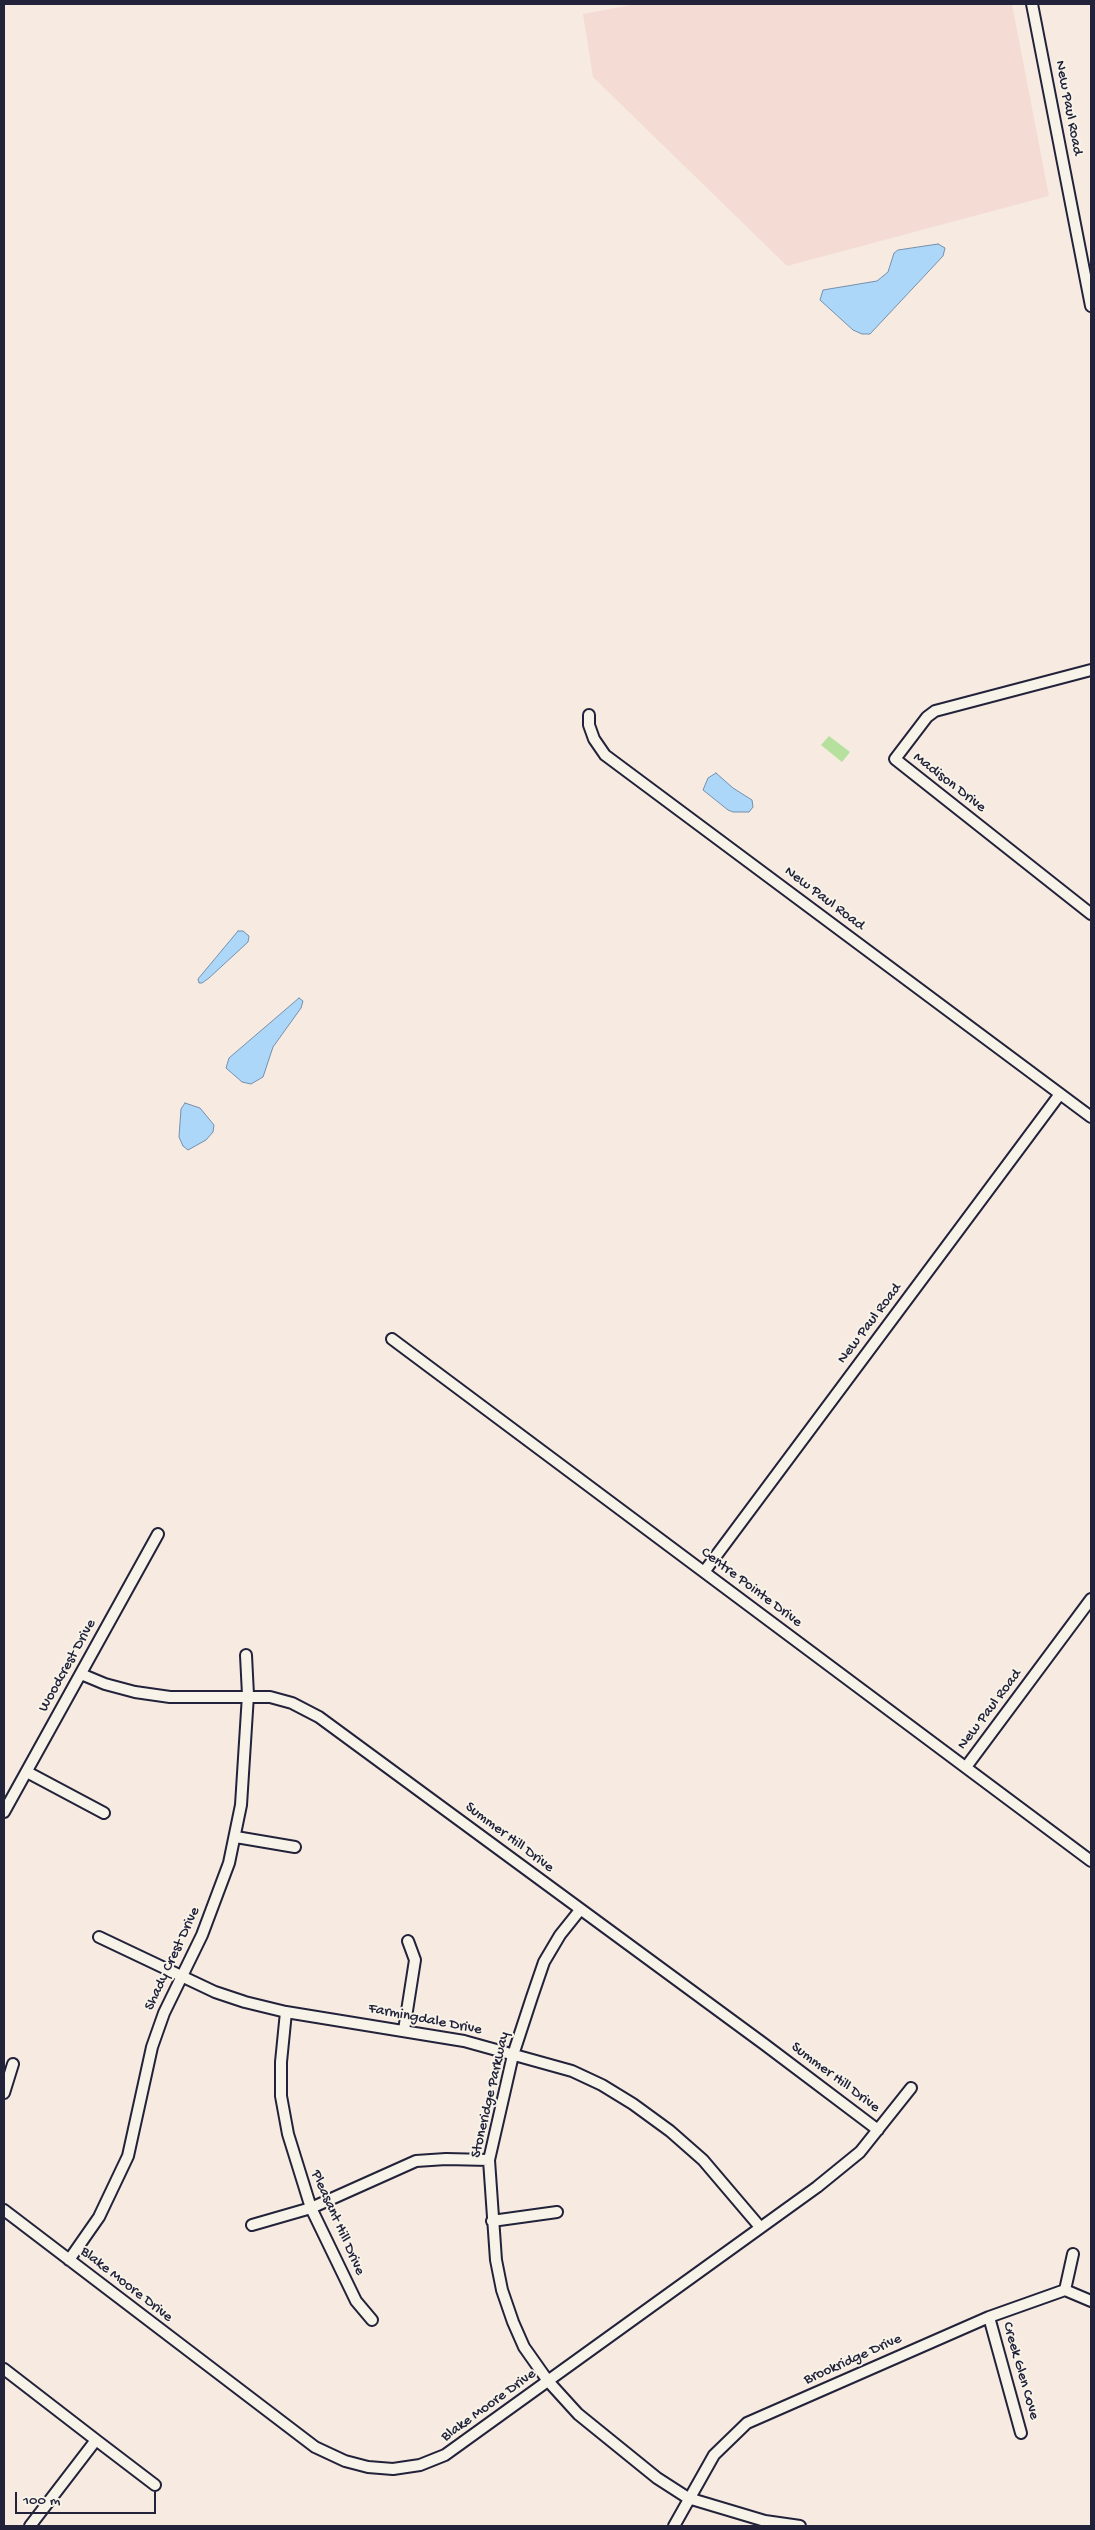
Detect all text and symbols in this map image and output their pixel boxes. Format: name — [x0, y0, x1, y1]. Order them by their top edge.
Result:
street label: New Paul Road — [1050, 59, 1086, 157]
street label: Madison Drive — [909, 749, 989, 817]
street label: New Paul Road — [780, 863, 868, 935]
street label: New Paul Road — [834, 1280, 906, 1368]
street label: Centre Pointe Drive — [697, 1544, 805, 1632]
street label: Woodcrest Drive — [35, 1617, 101, 1715]
street label: New Paul Road — [954, 1666, 1026, 1754]
street label: Summer Hill Drive — [461, 1799, 557, 1877]
street label: Shady Crest Drive — [141, 1904, 205, 2014]
street label: Farmingdale Drive — [367, 2000, 483, 2040]
street label: Stoneridge Parkway — [468, 2030, 514, 2160]
street label: Summer Hill Drive — [787, 2039, 883, 2117]
street label: Pleasant Hill Drive — [306, 2168, 368, 2278]
street label: Blake Moore Drive — [76, 2243, 176, 2327]
street label: Creek Glen Cove — [997, 2320, 1043, 2422]
street label: Brookridge Drive — [801, 2330, 905, 2390]
street label: Blake Moore Drive — [438, 2366, 540, 2446]
scale bar — [18, 2482, 159, 2514]
text: 100 m — [23, 2492, 60, 2510]

